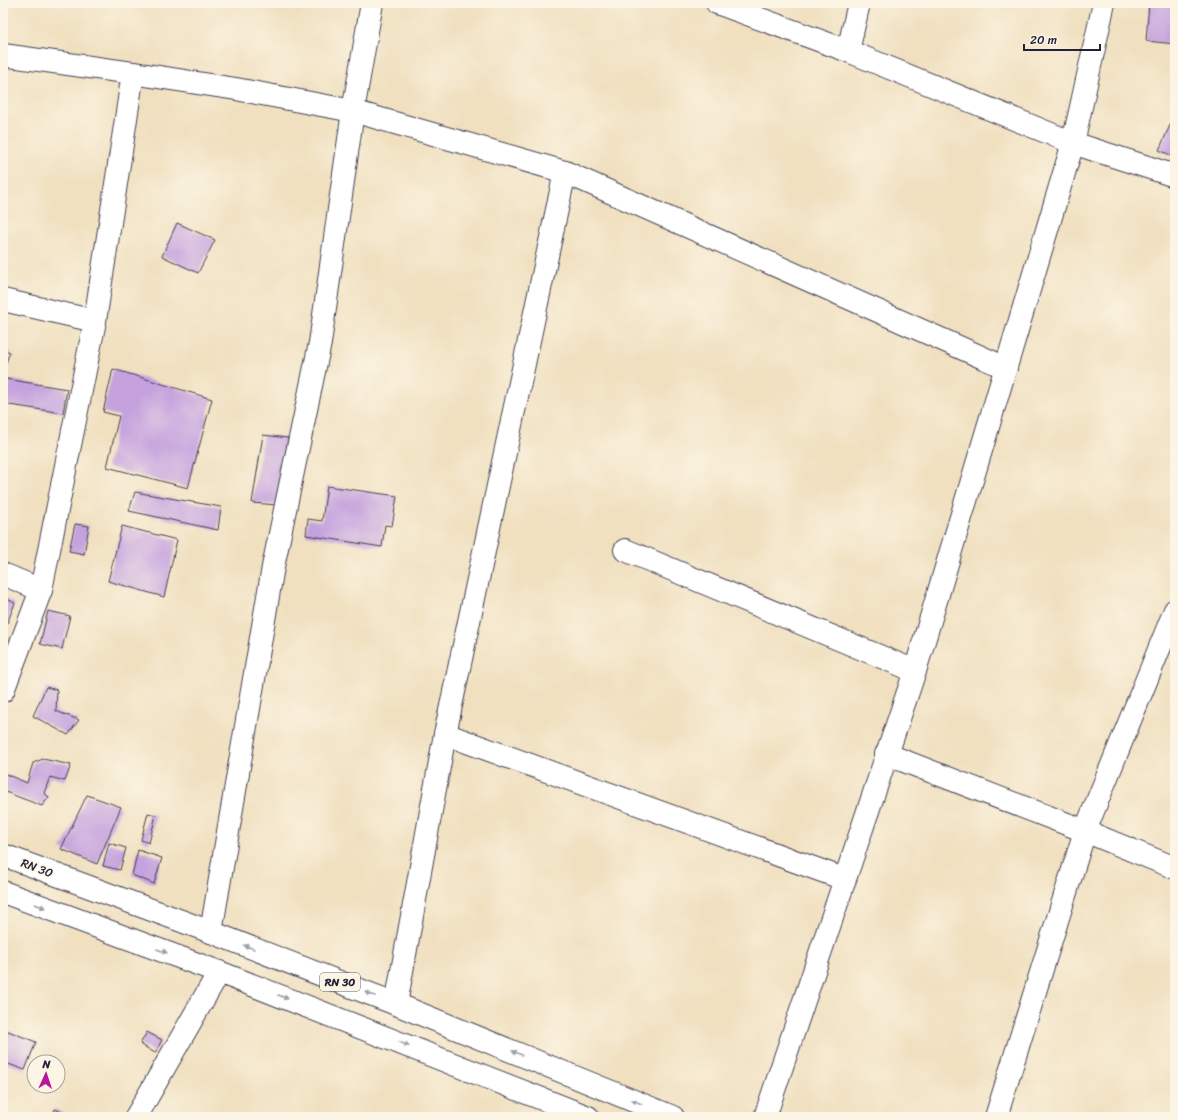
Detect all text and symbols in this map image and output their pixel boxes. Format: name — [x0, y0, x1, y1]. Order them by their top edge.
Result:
scale bar — [1024, 26, 1100, 52]
text: 20 m — [1030, 29, 1057, 51]
street label: RN 30 — [18, 852, 57, 884]
one-way arrow — [34, 903, 46, 909]
one-way arrow — [244, 944, 255, 950]
one-way arrow — [156, 948, 168, 954]
road number: RN 30 — [320, 973, 360, 991]
one-way arrow — [364, 990, 376, 996]
one-way arrow — [278, 994, 290, 1000]
one-way arrow — [399, 1042, 411, 1048]
one-way arrow — [511, 1050, 522, 1056]
north arrow — [26, 1054, 66, 1094]
text: N — [41, 1055, 51, 1074]
one-way arrow — [631, 1099, 643, 1105]

